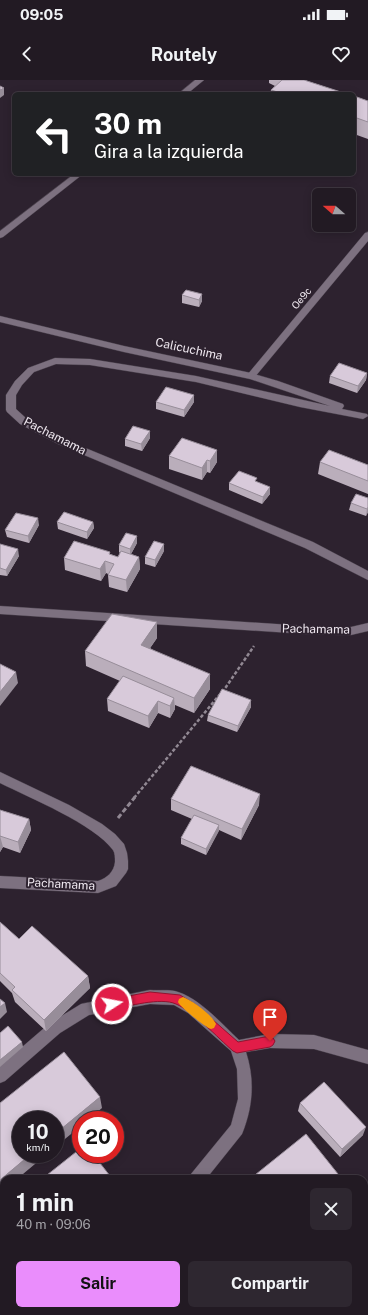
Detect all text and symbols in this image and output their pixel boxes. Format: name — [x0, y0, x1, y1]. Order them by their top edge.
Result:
text: 09:05 — [20, 6, 63, 23]
icon: back — [16, 43, 38, 65]
icon: heart — [330, 43, 352, 65]
text: Routely — [151, 44, 217, 65]
text: 30 m — [94, 107, 162, 140]
icon: left — [28, 108, 80, 160]
text: Gira a la izquierda — [94, 141, 243, 162]
north arrow — [312, 188, 356, 232]
map controls — [312, 188, 356, 232]
street label: Oe9c — [288, 285, 314, 311]
street label: Calicuchima — [154, 335, 224, 363]
street label: Pachamama — [21, 414, 89, 458]
street label: Pachamama — [282, 621, 350, 637]
street label: Pachamama — [27, 875, 95, 893]
position arrow — [91, 983, 133, 1025]
pin — [253, 1000, 287, 1041]
icon: arrive — [259, 1006, 281, 1028]
speed limit sign: 20 — [72, 1111, 124, 1163]
text: 10 — [27, 1120, 49, 1144]
text: km/h — [26, 1141, 50, 1153]
text: 1 min — [16, 1188, 74, 1216]
button: close — [310, 1188, 352, 1230]
text: 40 m · 09:06 — [16, 1217, 91, 1232]
button: Salir — [16, 1261, 180, 1307]
button: Compartir — [188, 1261, 352, 1307]

